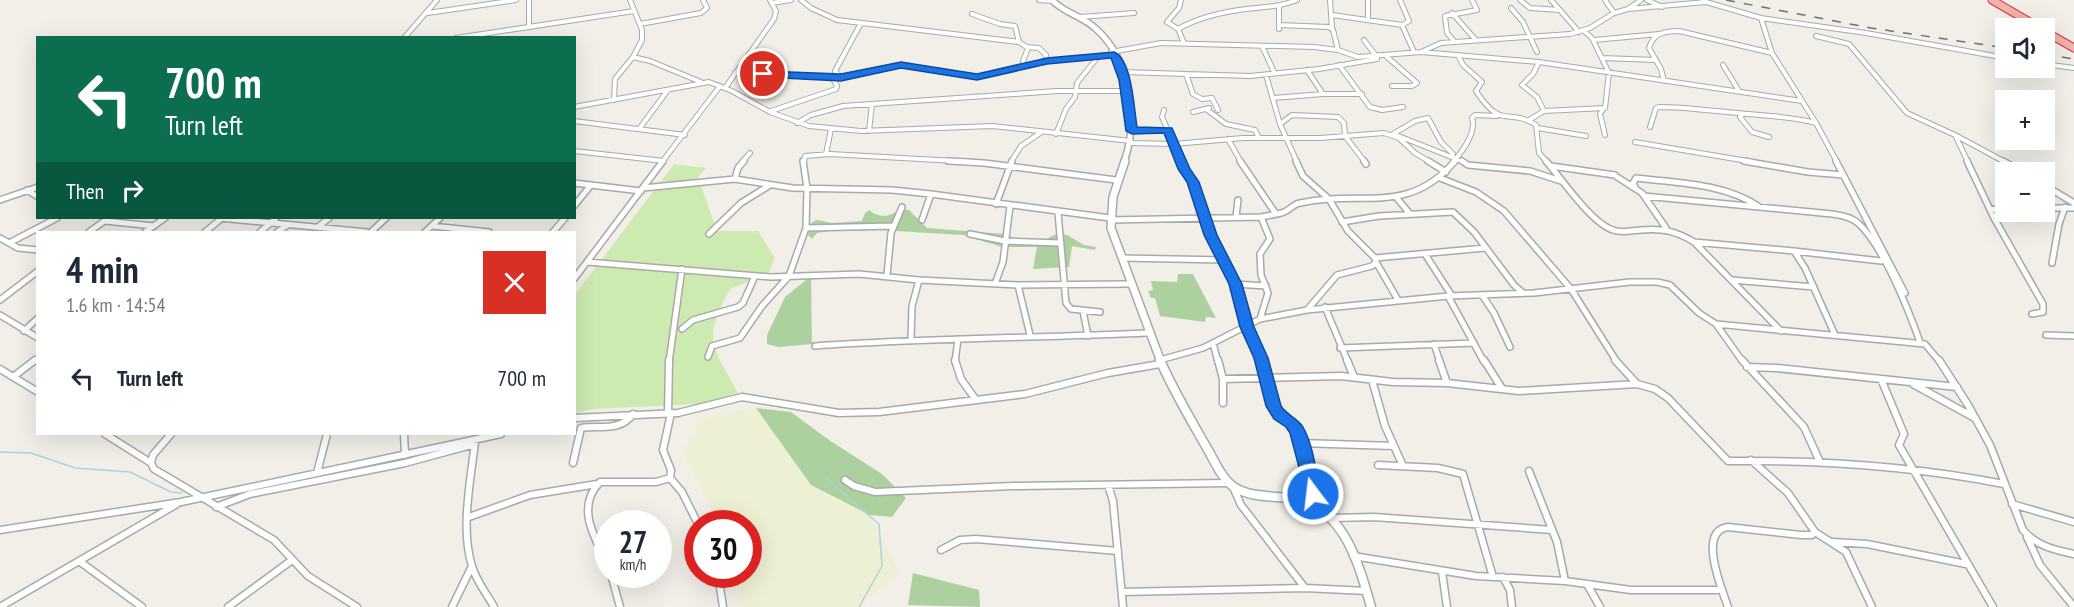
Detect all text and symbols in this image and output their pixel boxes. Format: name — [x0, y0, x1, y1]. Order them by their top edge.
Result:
map controls — [1995, 18, 2055, 222]
button: sound — [1995, 18, 2055, 78]
pin — [737, 48, 788, 99]
text: 700 m — [165, 55, 262, 110]
icon: arrive — [746, 57, 779, 90]
icon: left — [66, 60, 144, 138]
button: + — [1995, 90, 2055, 150]
text: Turn left — [165, 108, 243, 142]
button: − — [1995, 162, 2055, 222]
icon: right — [116, 174, 149, 207]
text: Then — [66, 177, 104, 205]
text: 4 min — [66, 246, 139, 293]
button: close — [483, 251, 546, 314]
text: 1.6 km · 14:54 — [66, 292, 165, 318]
icon: left — [66, 362, 99, 395]
text: Turn left — [117, 364, 183, 392]
text: 700 m — [497, 364, 546, 392]
position arrow — [1281, 462, 1345, 526]
speed limit sign: 30 — [684, 510, 762, 588]
text: 27 — [619, 522, 647, 561]
text: km/h — [620, 555, 646, 574]

